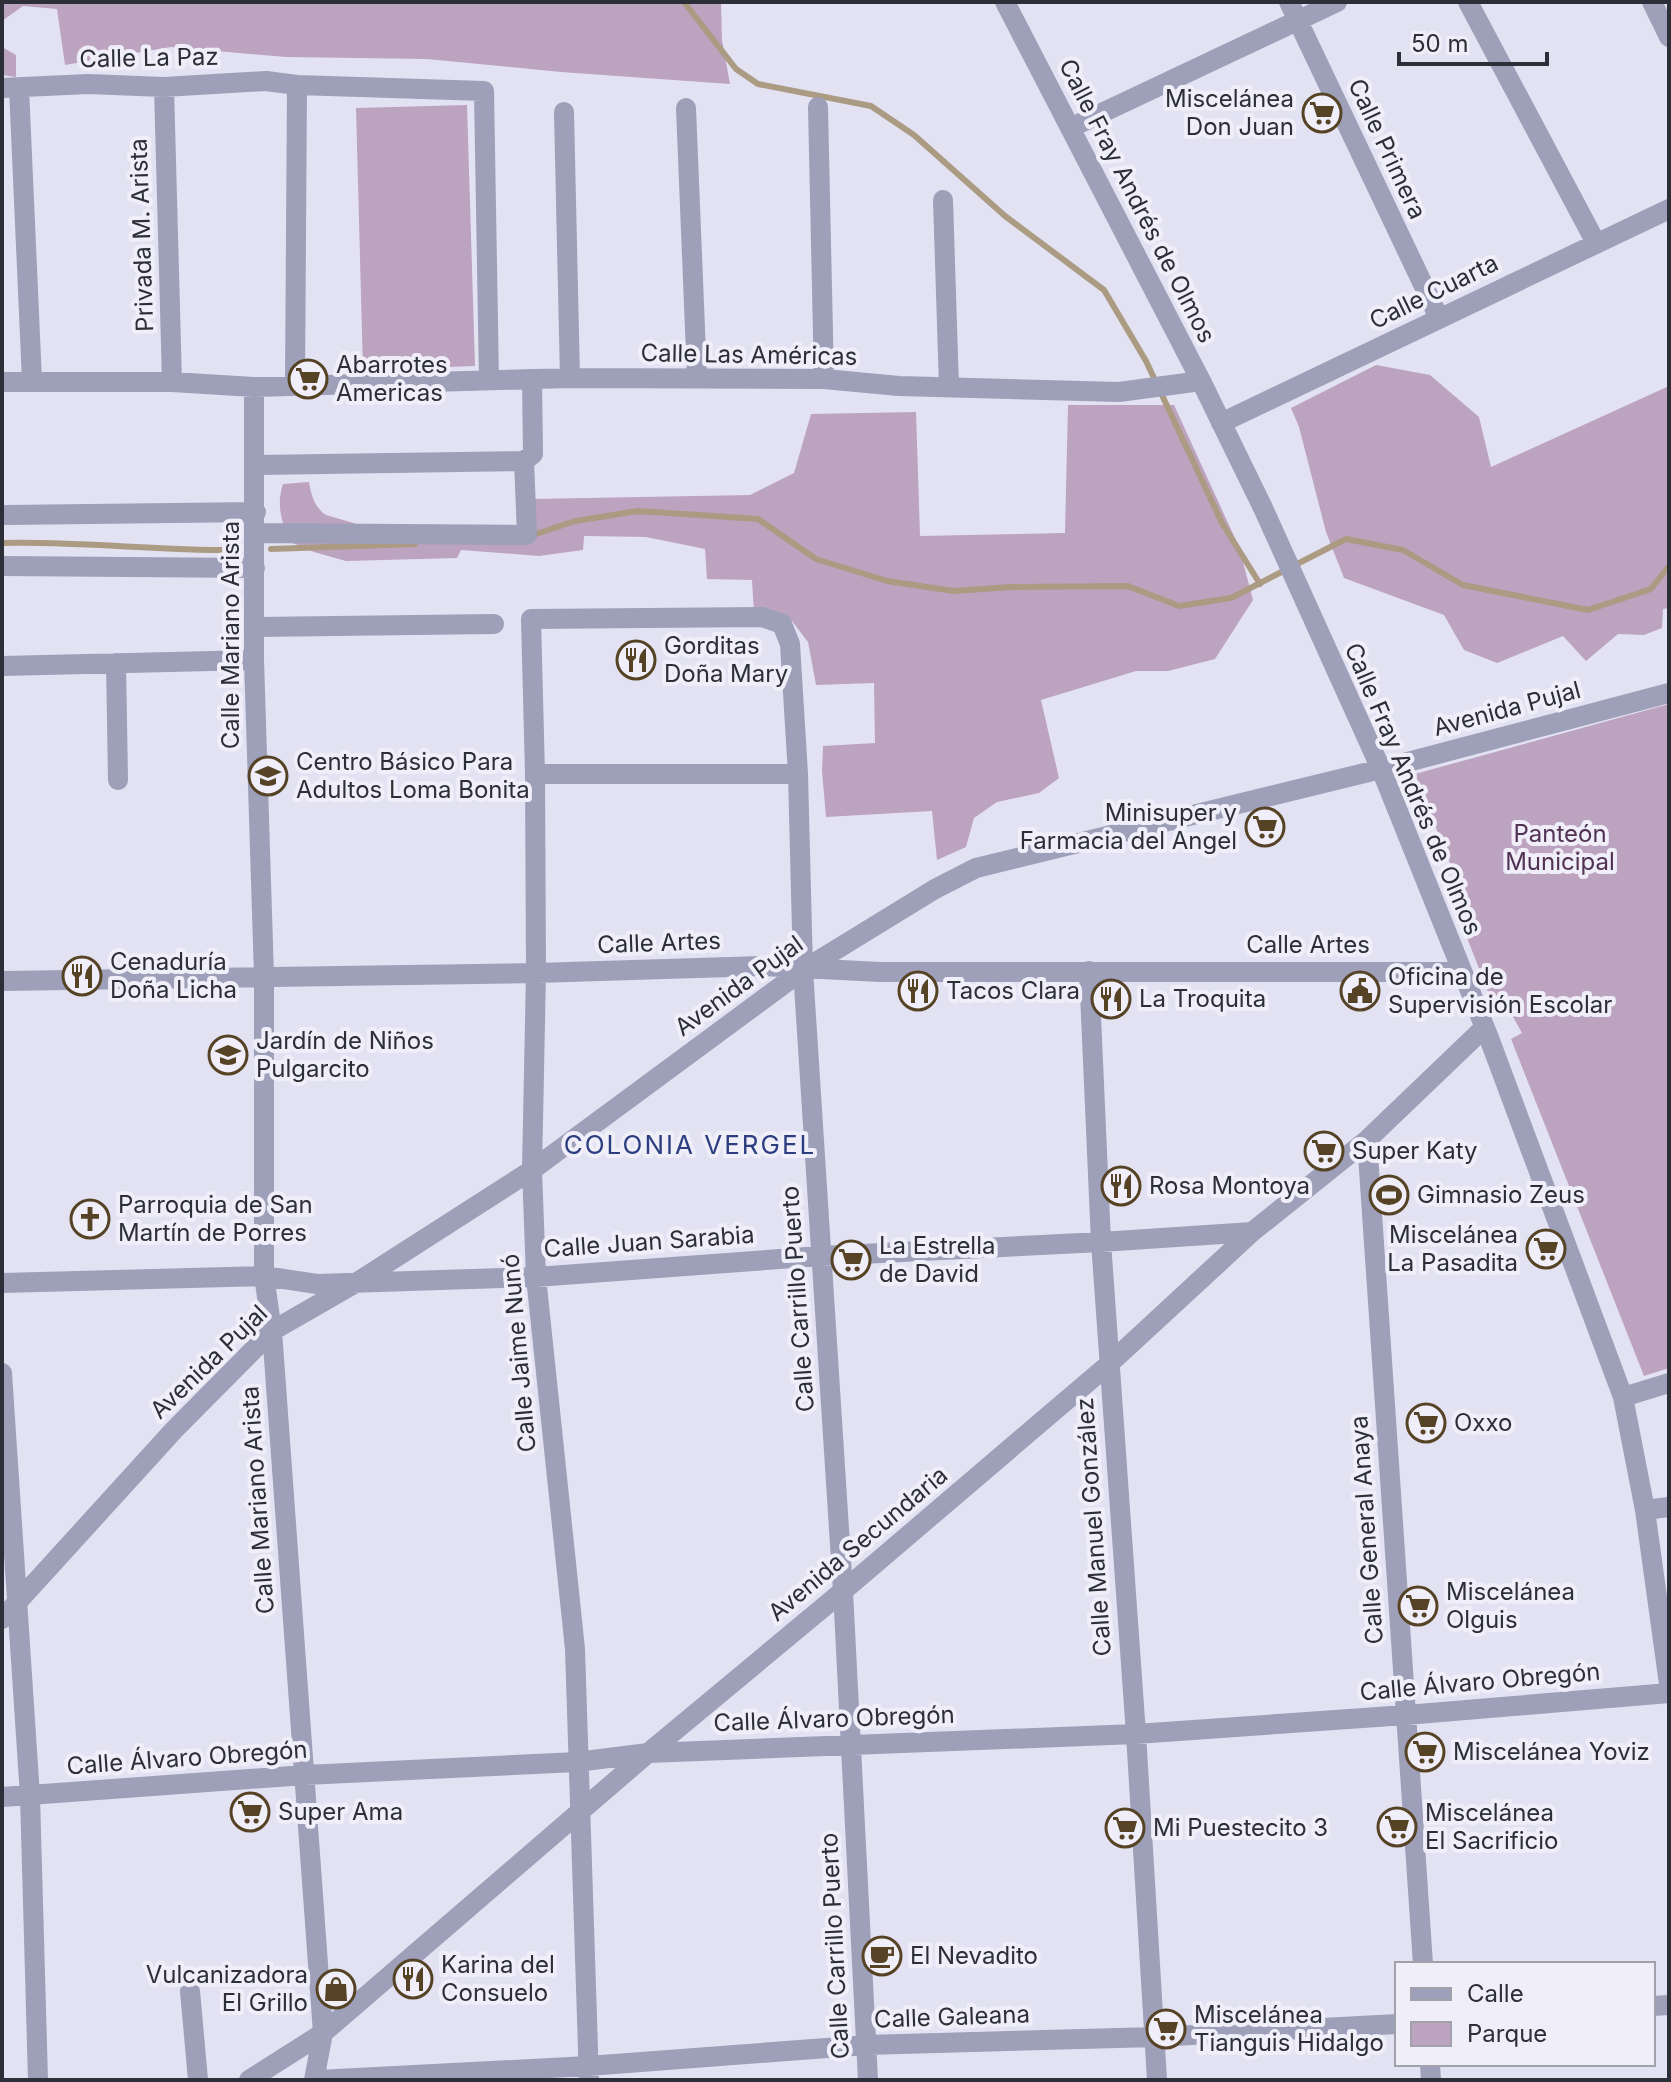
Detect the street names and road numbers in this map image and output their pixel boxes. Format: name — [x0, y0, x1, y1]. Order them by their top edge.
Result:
street label: Calle La Paz — [79, 42, 219, 73]
street label: Calle Fray Andrés de Olmos — [1053, 54, 1222, 347]
street label: Calle Primera — [1342, 74, 1433, 224]
street label: Privada M. Arista — [124, 138, 159, 332]
street label: Calle Cuarta — [1365, 248, 1503, 335]
street label: Calle Las Américas — [640, 338, 858, 371]
street label: Calle Mariano Arista — [216, 521, 245, 749]
street label: Calle Fray Andrés de Olmos — [1339, 638, 1488, 939]
street label: Avenida Pujal — [1430, 675, 1584, 742]
street label: Calle Artes — [597, 926, 721, 959]
street label: Avenida Pujal — [669, 929, 809, 1042]
street label: Calle Artes — [1246, 930, 1370, 959]
street label: Calle Carrillo Puerto — [775, 1185, 820, 1413]
street label: Calle Juan Sarabia — [543, 1220, 755, 1263]
street label: Calle Jaime Nunó — [495, 1253, 542, 1453]
street label: Avenida Pujal — [144, 1299, 273, 1425]
street label: Calle Mariano Arista — [235, 1385, 280, 1615]
street label: Calle Manuel González — [1070, 1397, 1117, 1657]
street label: Calle General Anaya — [1344, 1415, 1389, 1645]
street label: Avenida Secundaria — [762, 1460, 953, 1627]
street label: Calle Álvaro Obregón — [1358, 1656, 1601, 1706]
street label: Calle Álvaro Obregón — [713, 1699, 955, 1737]
street label: Calle Álvaro Obregón — [65, 1734, 308, 1780]
street label: Calle Carrillo Puerto — [814, 1832, 855, 2060]
street label: Calle Galeana — [874, 1999, 1030, 2034]

